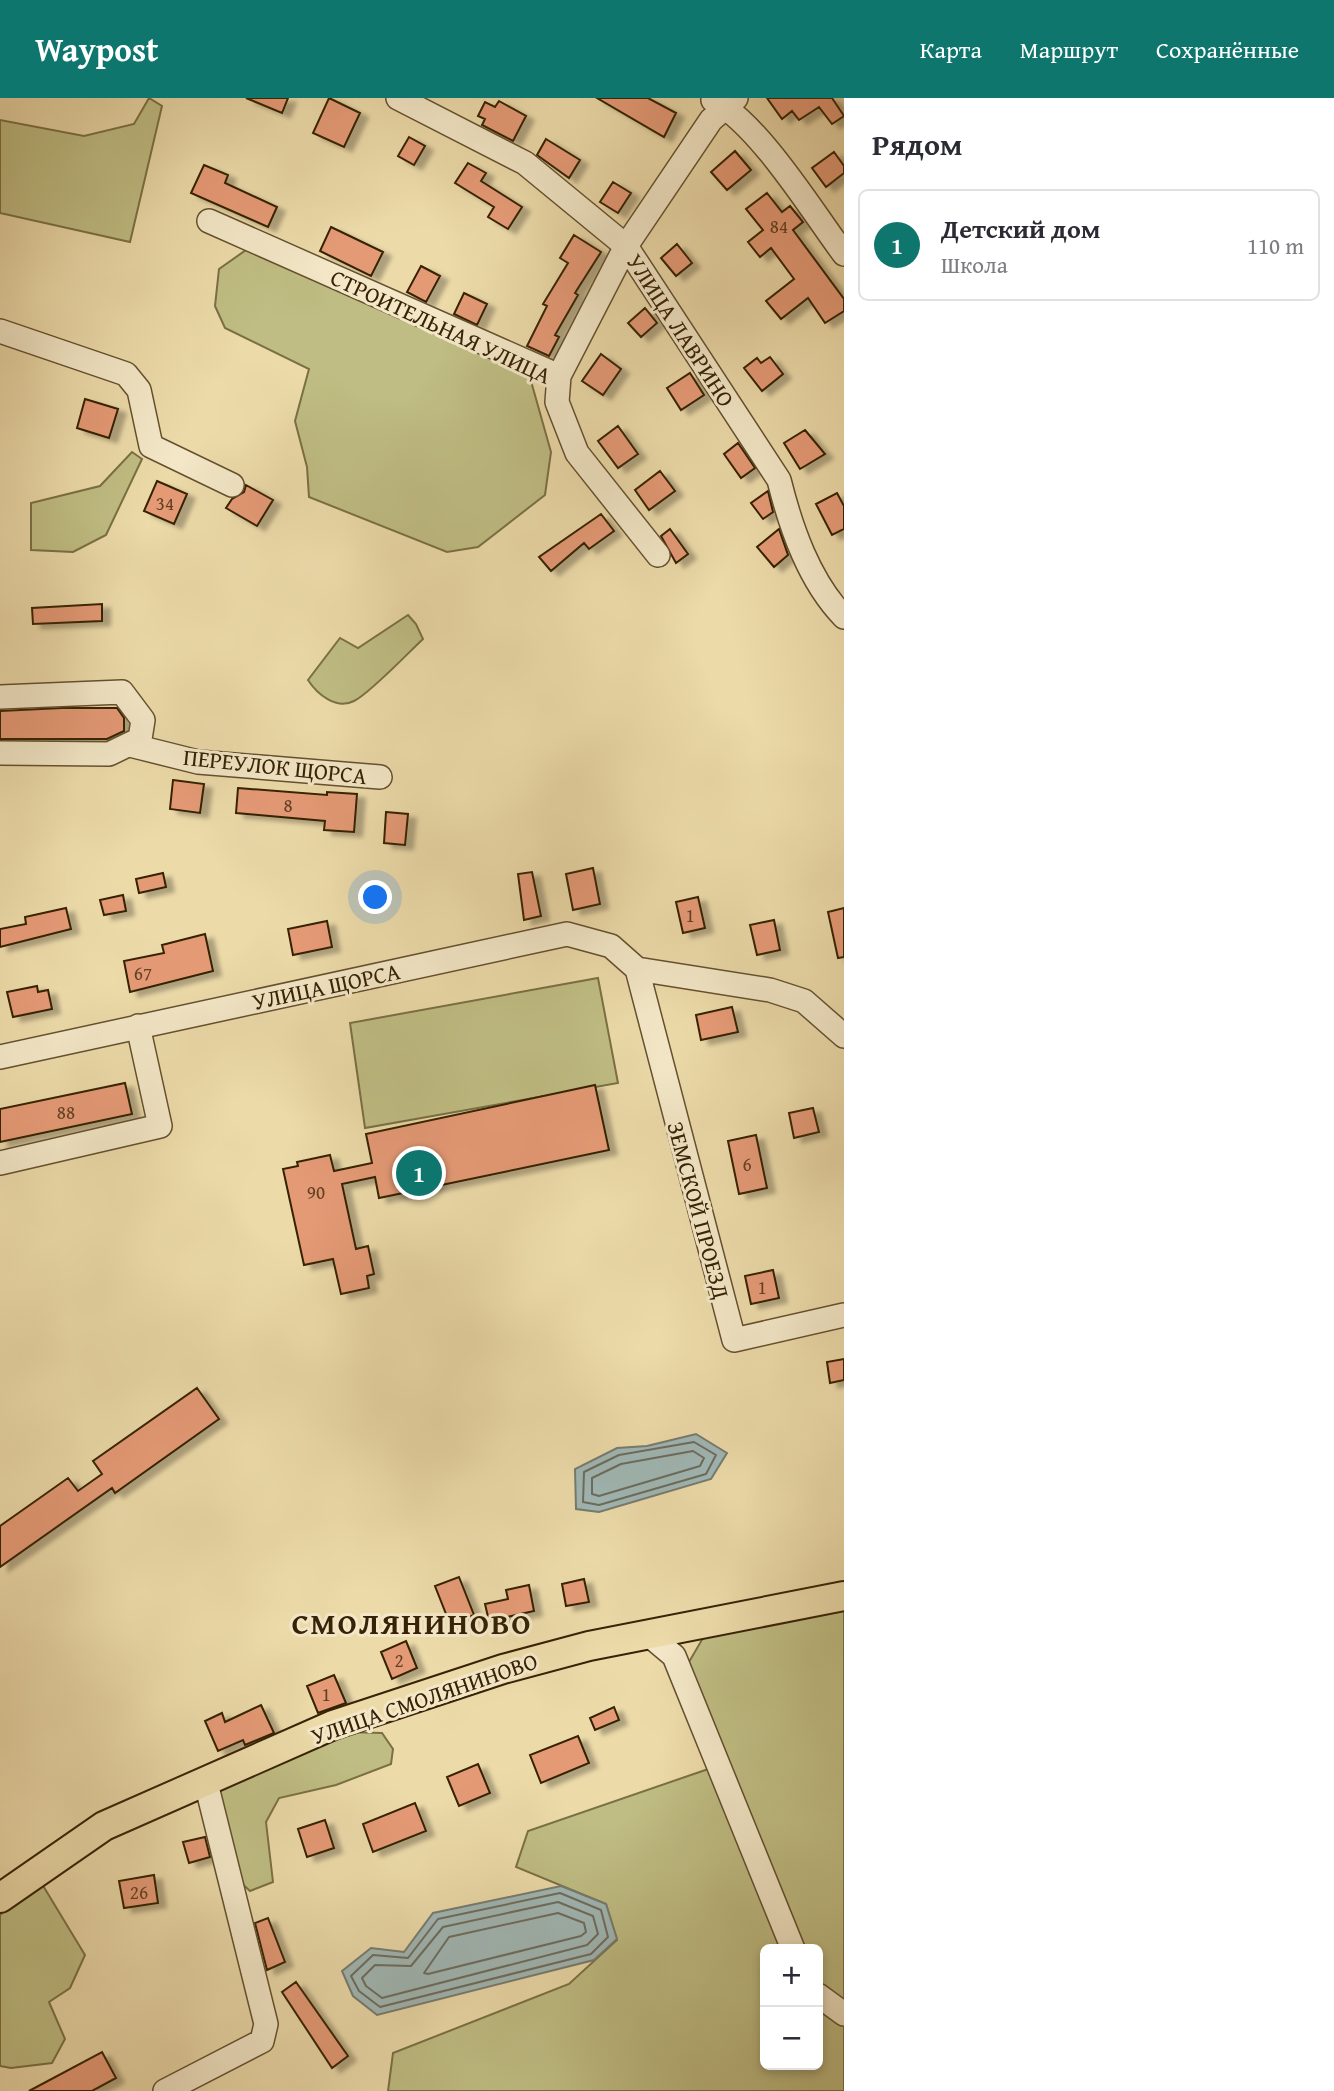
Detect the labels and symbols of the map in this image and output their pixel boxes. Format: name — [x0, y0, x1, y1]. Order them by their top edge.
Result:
house number: 84 — [770, 212, 788, 240]
street label: УЛИЦА ЛАВРИНО — [619, 247, 743, 413]
street label: СТРОИТЕЛЬНАЯ УЛИЦА — [325, 260, 557, 392]
house number: 34 — [156, 489, 174, 517]
street label: ПЕРЕУЛОК ЩОРСА — [182, 740, 368, 792]
house number: 8 — [283, 791, 293, 819]
your location — [358, 880, 392, 914]
house number: 1 — [685, 901, 695, 929]
street label: УЛИЦА ЩОРСА — [249, 954, 403, 1018]
house number: 67 — [134, 959, 152, 987]
house number: 88 — [57, 1098, 75, 1126]
street label: ЗЕМСКОЙ ПРОЕЗД — [659, 1118, 739, 1302]
pin: 1 — [396, 1147, 442, 1199]
house number: 6 — [742, 1150, 752, 1178]
house number: 90 — [307, 1178, 325, 1206]
house number: 1 — [757, 1273, 767, 1301]
district label: СМОЛЯНИНОВО — [292, 1601, 532, 1645]
street label: УЛИЦА СМОЛЯНИНОВО — [306, 1644, 542, 1752]
house number: 2 — [394, 1646, 404, 1674]
house number: 1 — [321, 1680, 331, 1708]
house number: 26 — [130, 1878, 148, 1906]

